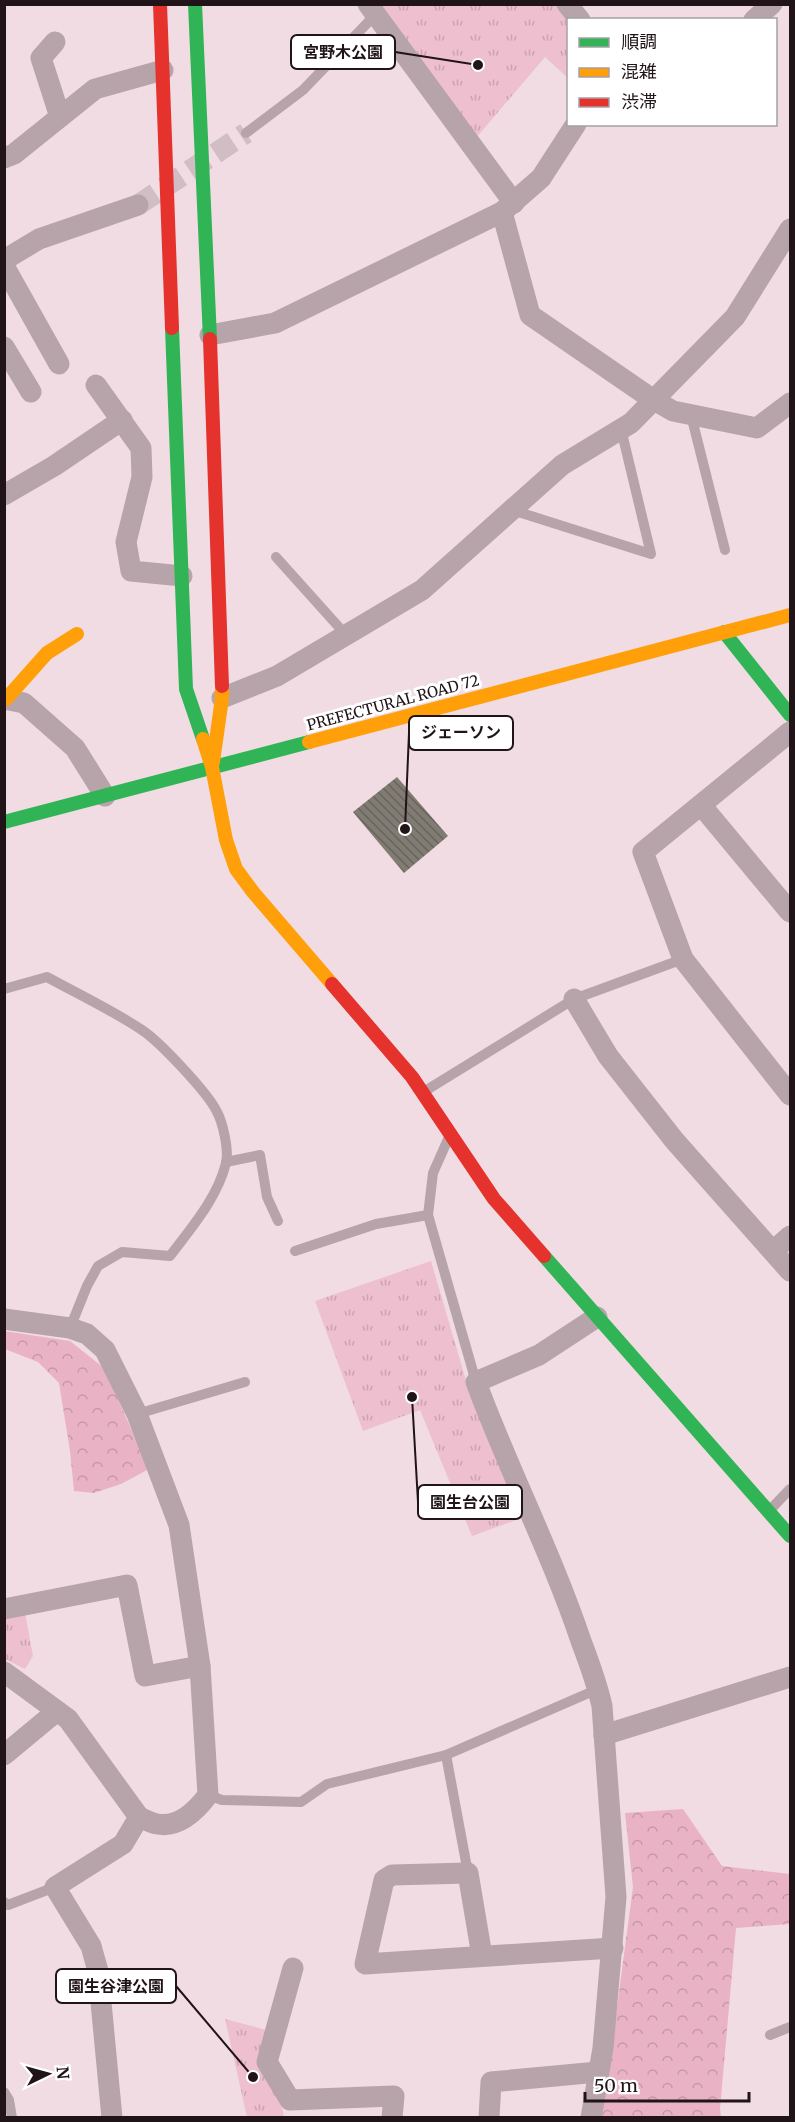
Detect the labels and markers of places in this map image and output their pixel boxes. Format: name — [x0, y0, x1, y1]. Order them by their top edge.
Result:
callout: 宮野木公園 — [291, 35, 395, 69]
callout: ジェーソン — [409, 716, 513, 750]
callout: 園生台公園 — [418, 1485, 522, 1519]
callout: 園生谷津公園 — [56, 1969, 176, 2003]

